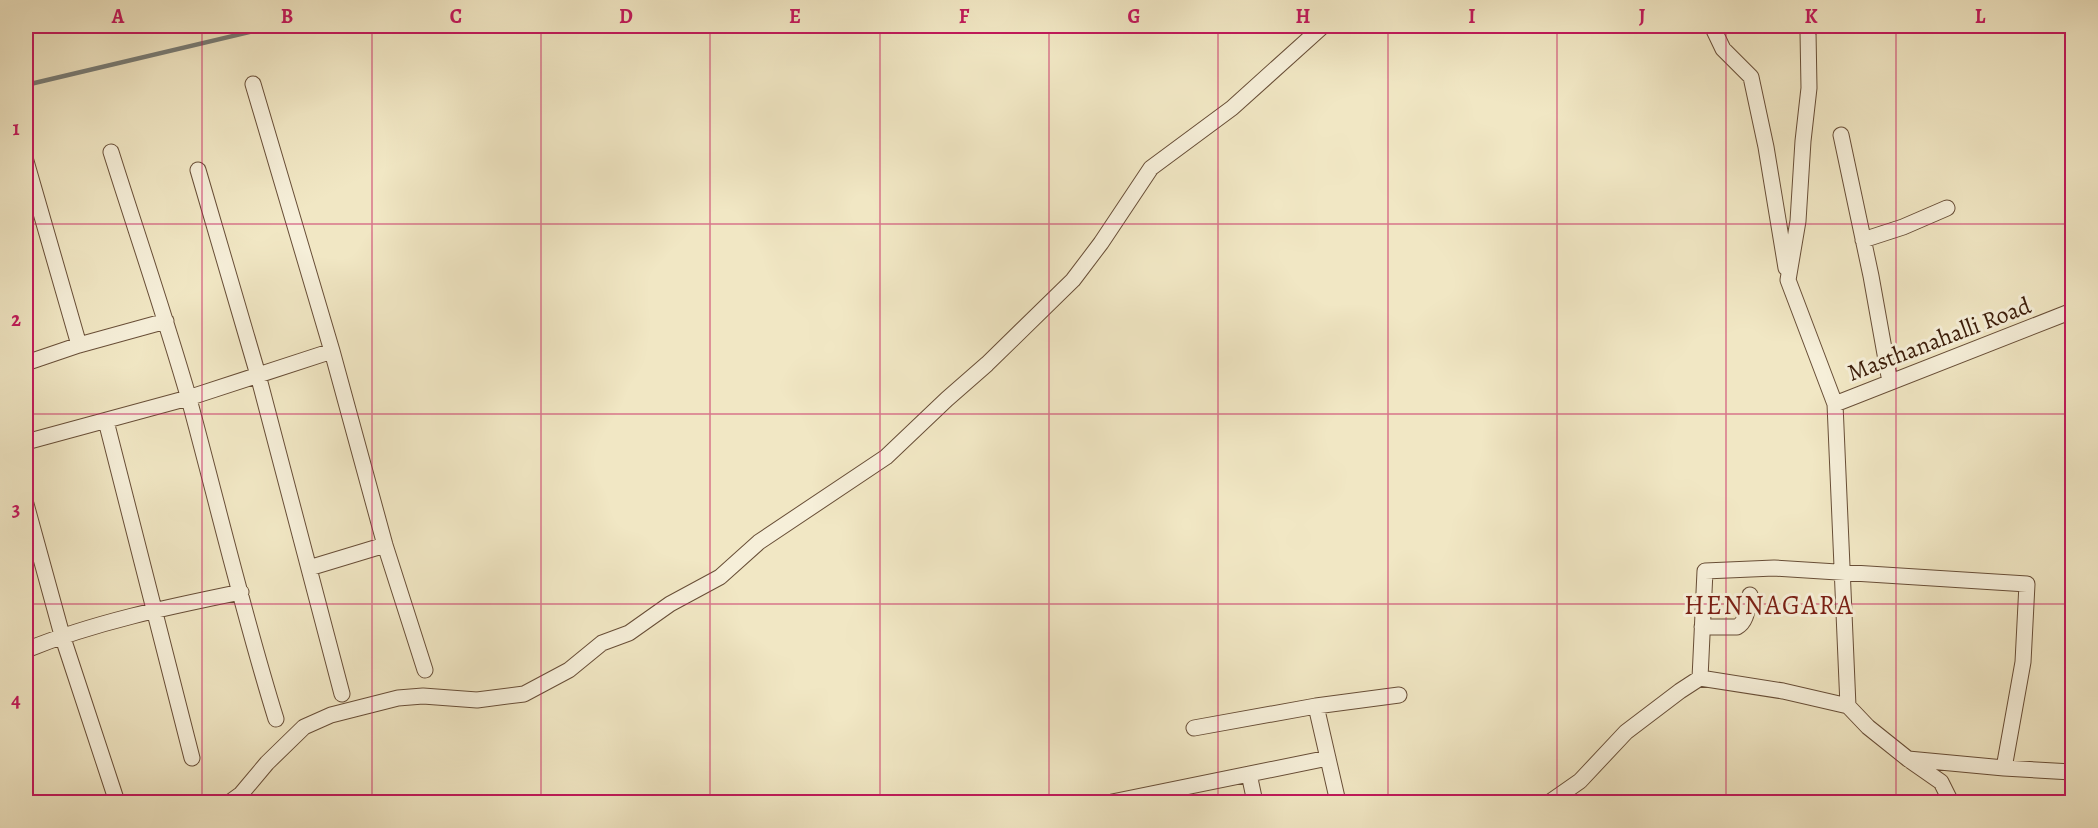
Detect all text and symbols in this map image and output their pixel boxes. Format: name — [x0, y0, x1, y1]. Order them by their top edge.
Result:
text: A — [111, 3, 125, 30]
text: B — [281, 3, 293, 30]
text: C — [450, 3, 462, 30]
text: D — [619, 3, 633, 30]
text: E — [789, 3, 801, 30]
text: F — [959, 3, 970, 30]
text: G — [1127, 3, 1141, 30]
text: H — [1296, 3, 1311, 30]
text: I — [1468, 3, 1476, 30]
text: J — [1639, 3, 1646, 30]
text: K — [1804, 3, 1818, 30]
text: L — [1975, 3, 1986, 30]
text: 1 — [12, 115, 20, 142]
street label: Masthanahalli Road — [1843, 289, 2036, 389]
text: 2 — [11, 306, 21, 333]
text: 3 — [12, 496, 20, 523]
district label: HENNAGARA — [1684, 587, 1854, 623]
text: 4 — [11, 687, 21, 714]

